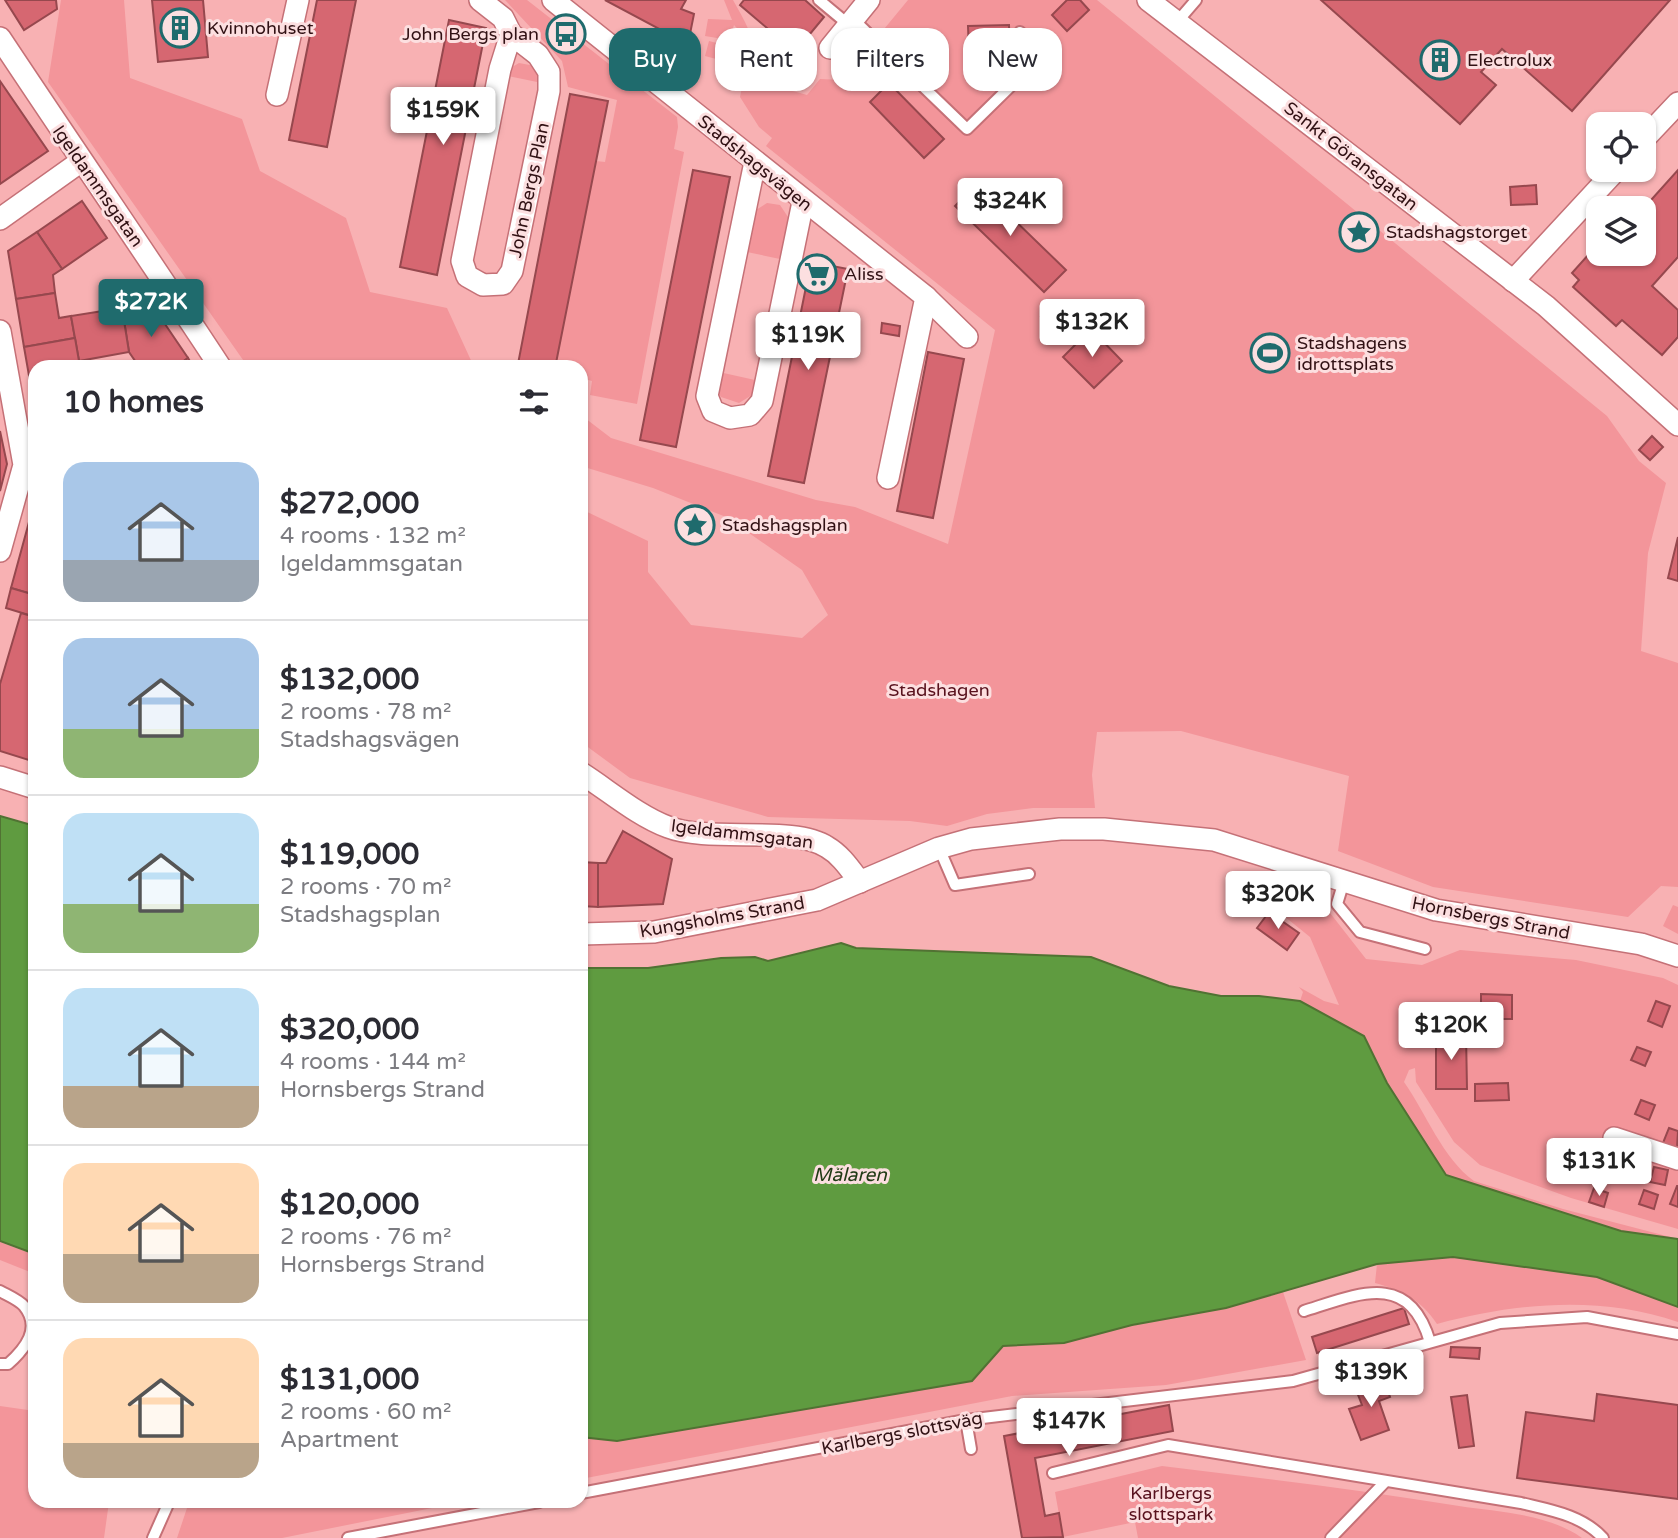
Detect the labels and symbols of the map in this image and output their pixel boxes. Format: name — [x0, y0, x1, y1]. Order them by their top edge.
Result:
building icon: Kvinnohuset — [159, 7, 201, 49]
bus stop icon: John Bergs plan — [545, 13, 587, 55]
place label: Kvinnohuset — [207, 17, 314, 39]
place label: John Bergs plan — [402, 23, 539, 45]
building icon: Electrolux — [1419, 39, 1461, 81]
place label: Electrolux — [1467, 49, 1552, 71]
pin: $159K — [394, 88, 492, 147]
street label: Sankt Göransgatan — [1280, 97, 1422, 215]
street label: Stadshagsvägen — [693, 110, 817, 216]
street label: Igeldammsgatan — [48, 121, 148, 251]
street label: John Bergs Plan — [504, 121, 554, 259]
pin: $324K — [961, 178, 1059, 238]
place icon: Stadshagstorget — [1338, 211, 1380, 253]
place label: Stadshagstorget — [1386, 221, 1528, 243]
supermarket icon: Aliss — [796, 253, 838, 295]
place label: Aliss — [844, 263, 884, 285]
pin: $272K — [102, 280, 200, 339]
pin: $132K — [1043, 300, 1141, 359]
pin: $119K — [759, 312, 857, 372]
sports icon: Stadshagens idrottsplats — [1249, 332, 1291, 374]
place label: Stadshagens idrottsplats — [1297, 332, 1407, 375]
place icon: Stadshagsplan — [674, 504, 716, 546]
place label: Stadshagsplan — [722, 514, 848, 536]
park label: Stadshagen — [888, 679, 990, 701]
street label: Igeldammsgatan — [670, 814, 814, 854]
pin: $320K — [1229, 872, 1327, 931]
street label: Kungsholms Strand — [638, 892, 806, 942]
street label: Hornsbergs Strand — [1410, 892, 1572, 944]
pin: $120K — [1402, 1002, 1500, 1062]
pin: $131K — [1550, 1138, 1648, 1198]
water label: Mälaren — [813, 1164, 887, 1186]
pin: $139K — [1322, 1350, 1420, 1409]
pin: $147K — [1020, 1398, 1118, 1458]
street label: Karlbergs slottsväg — [820, 1407, 984, 1459]
park label: Karlbergs slottspark — [1129, 1482, 1213, 1525]

